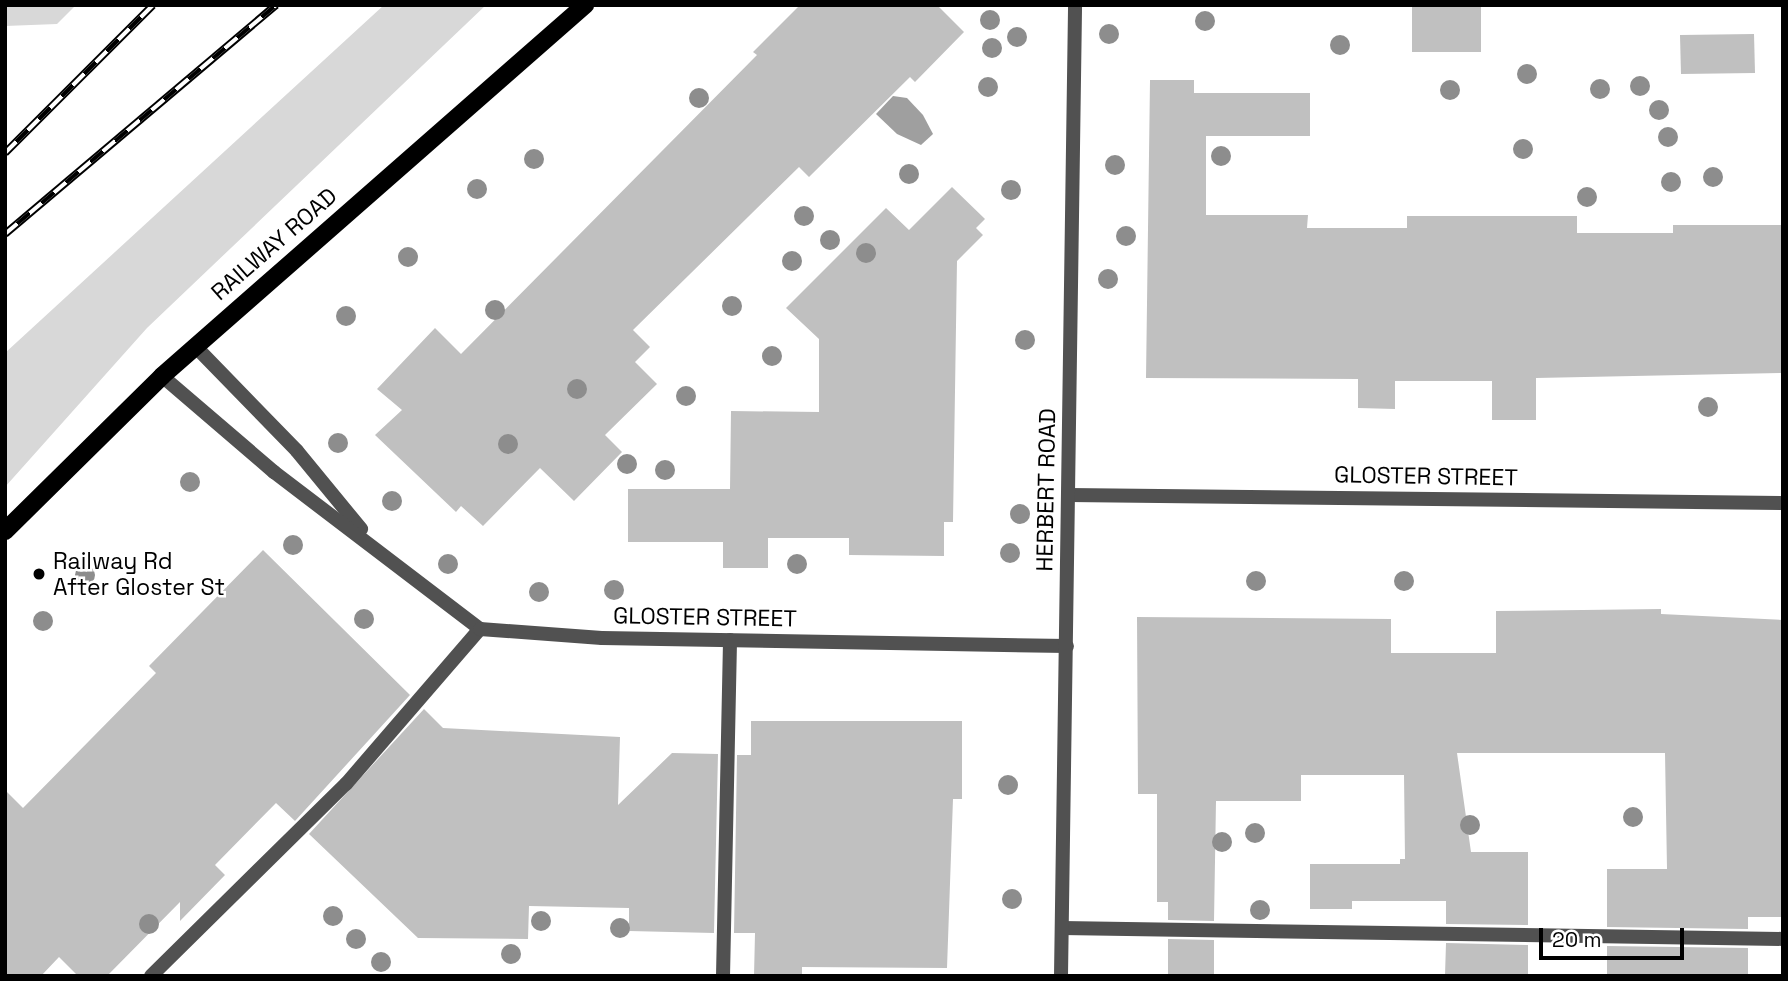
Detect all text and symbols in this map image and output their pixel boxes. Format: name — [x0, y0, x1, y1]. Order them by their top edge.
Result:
street label: RAILWAY ROAD — [205, 182, 343, 306]
street label: HERBERT ROAD — [1031, 408, 1061, 572]
street label: GLOSTER STREET — [1334, 461, 1518, 491]
place label: Railway Rd After Gloster St — [53, 547, 225, 601]
marker: Railway Rd After Gloster St — [31, 566, 47, 582]
street label: GLOSTER STREET — [613, 602, 797, 632]
scale bar — [1543, 914, 1688, 958]
text: 20 m — [1552, 926, 1602, 953]

